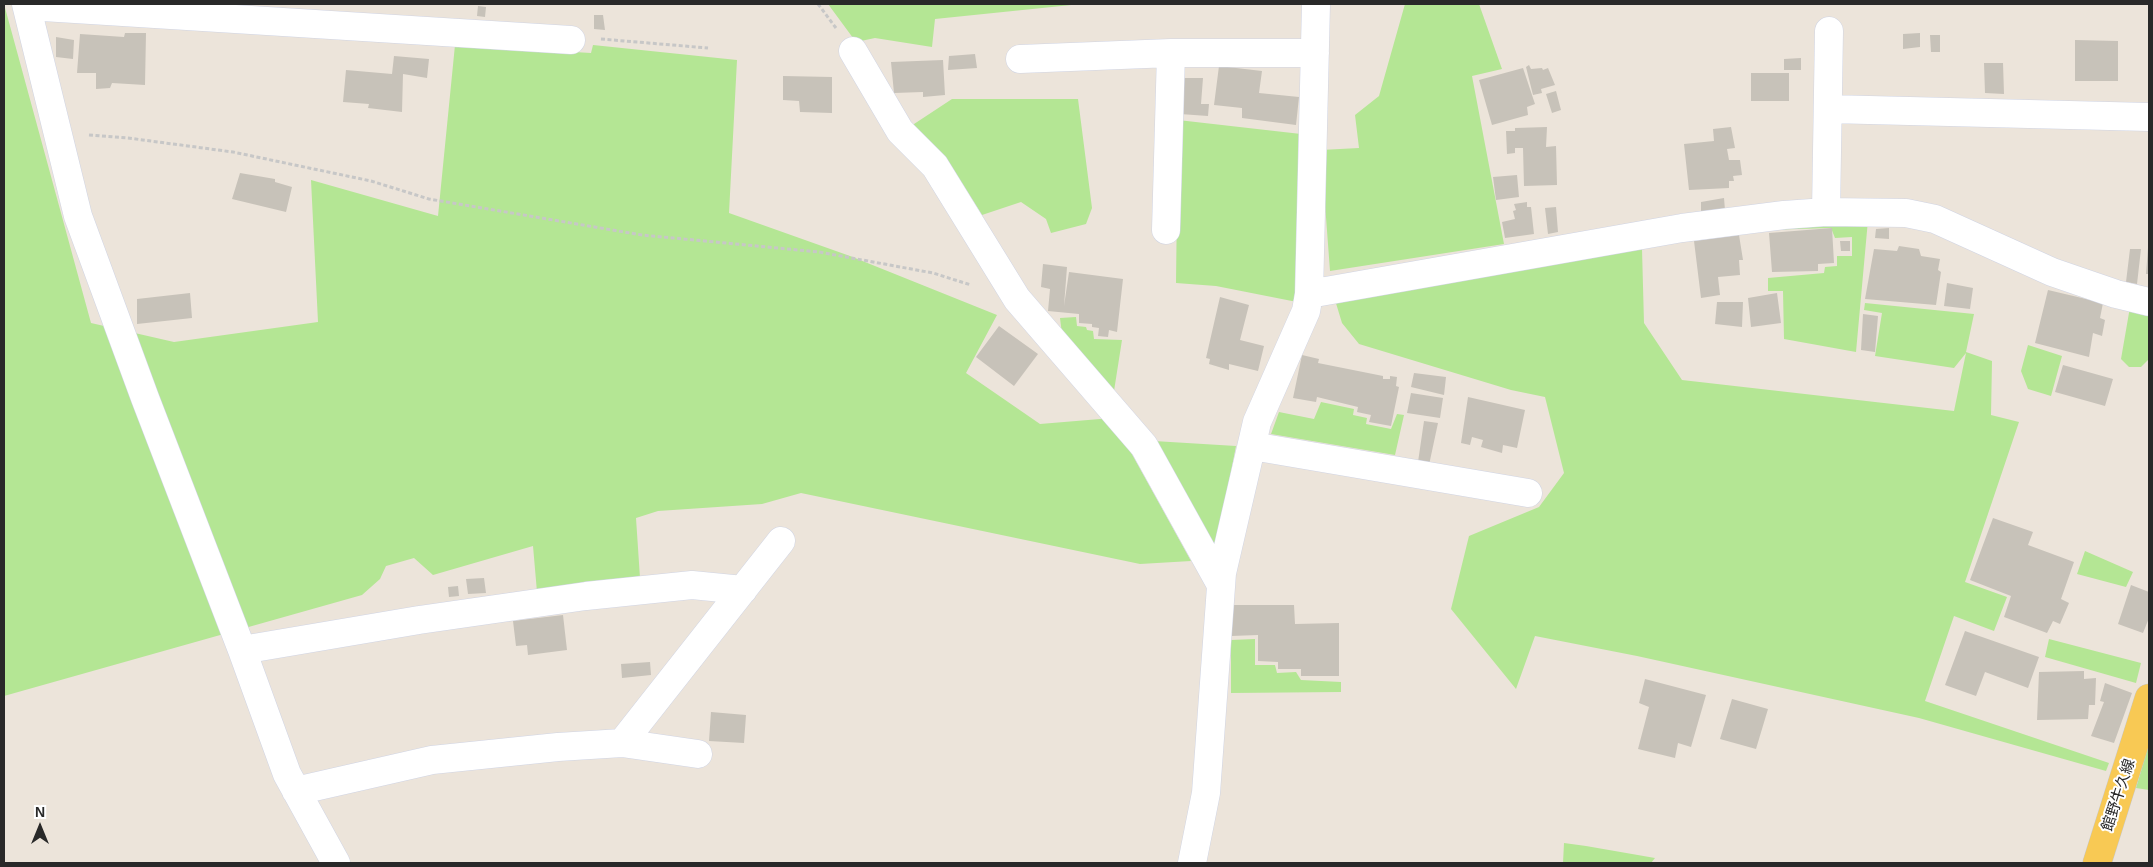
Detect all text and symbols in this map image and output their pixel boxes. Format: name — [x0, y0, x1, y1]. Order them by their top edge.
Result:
street label: 館野牛久線 — [2099, 757, 2139, 833]
north arrow — [15, 802, 65, 852]
text: N — [35, 804, 45, 820]

